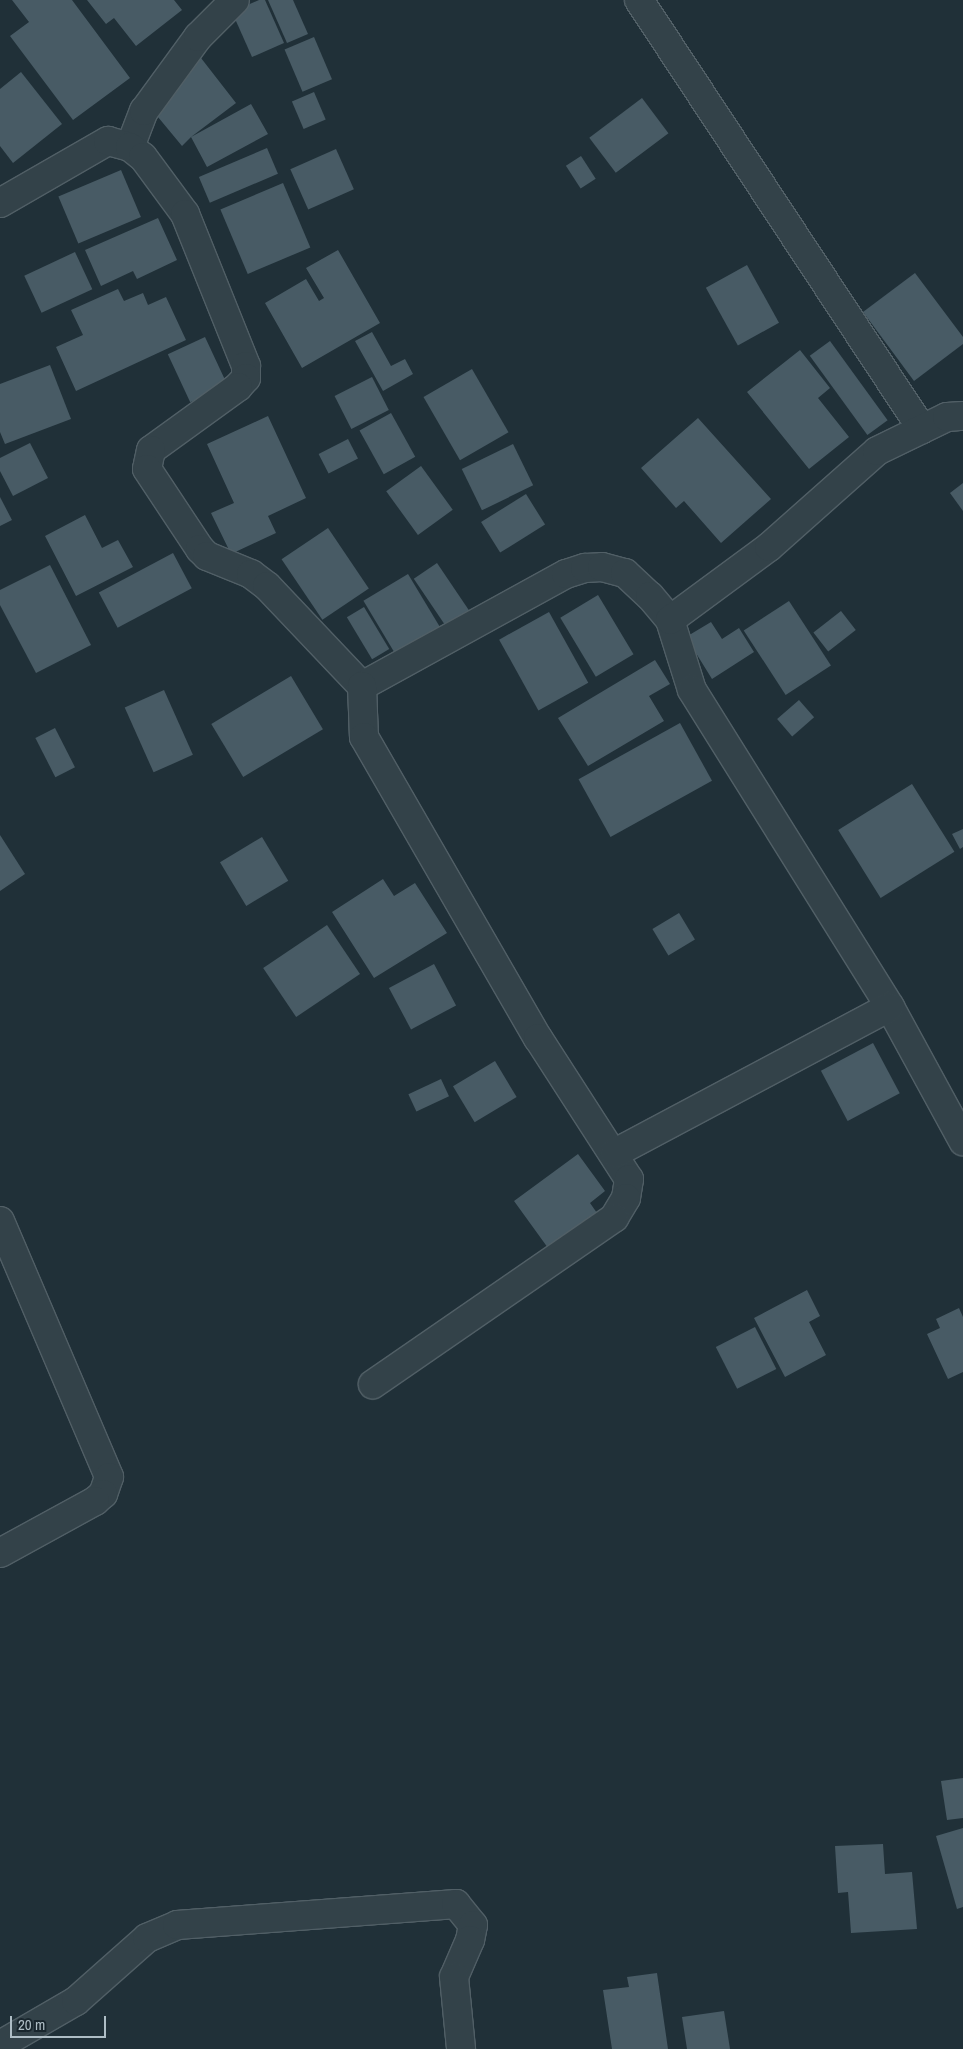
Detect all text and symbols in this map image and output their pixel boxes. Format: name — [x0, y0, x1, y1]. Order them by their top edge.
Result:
scale bar — [12, 2006, 109, 2038]
text: 20 m — [18, 2014, 45, 2035]

